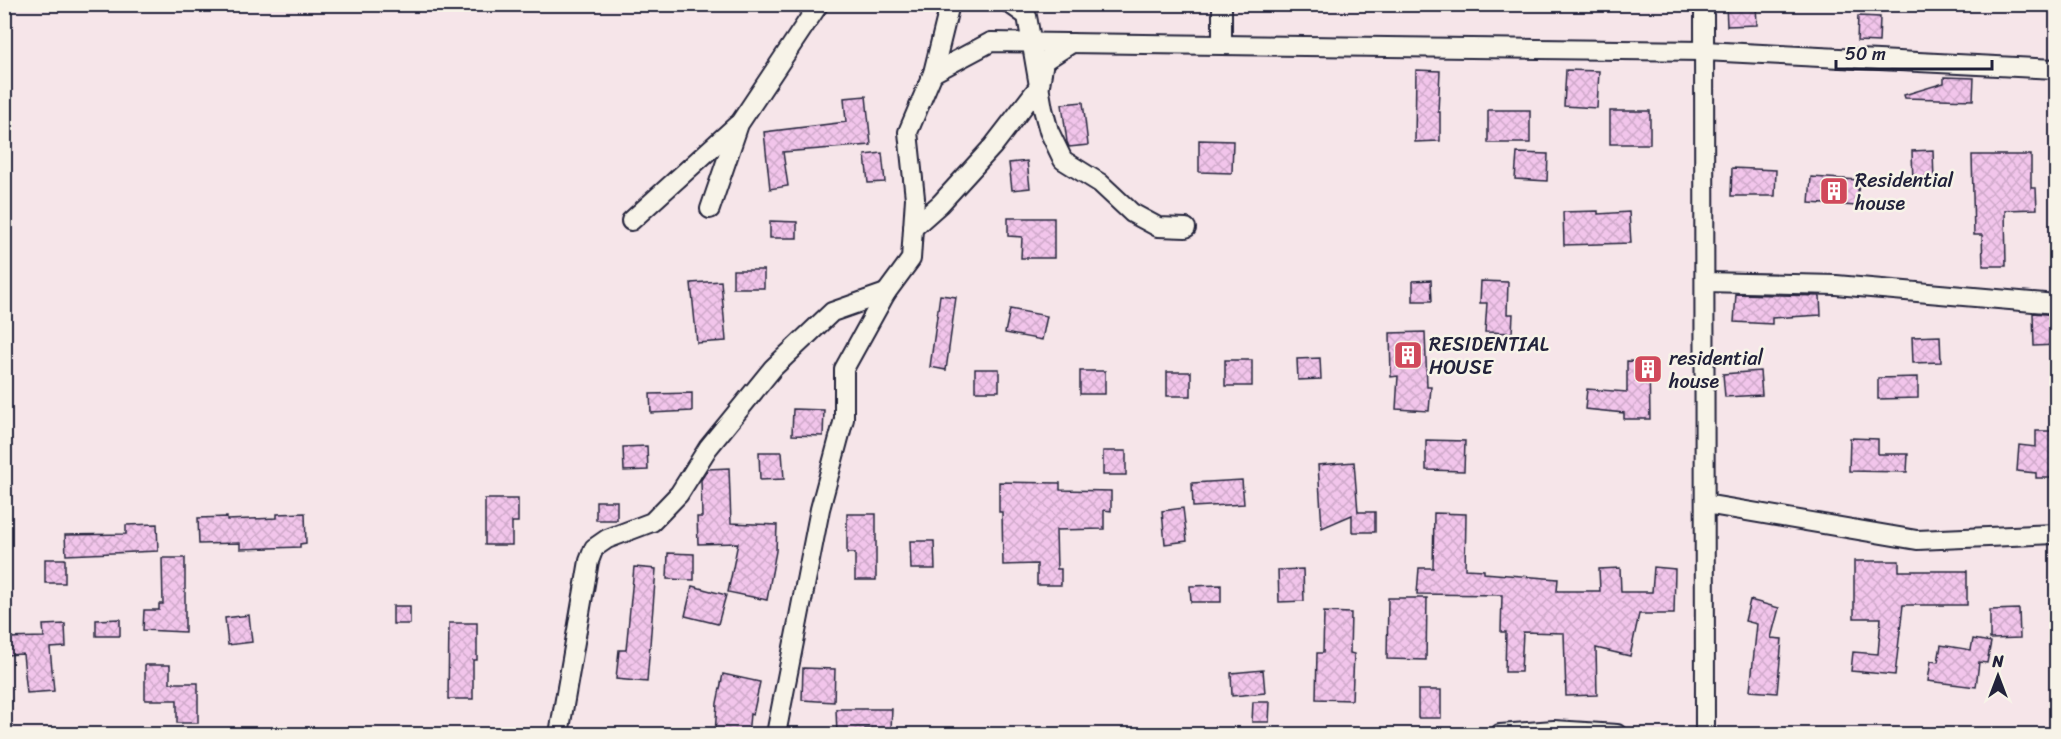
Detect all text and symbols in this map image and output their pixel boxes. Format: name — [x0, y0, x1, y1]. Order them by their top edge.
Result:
scale bar — [1836, 33, 1992, 71]
text: 50 m — [1845, 38, 1886, 70]
place label: Residential house — [1854, 163, 1954, 221]
building icon: Residential house — [1818, 175, 1850, 207]
place label: RESIDENTIAL HOUSE — [1429, 327, 1549, 385]
building icon: RESIDENTIAL HOUSE — [1392, 339, 1424, 371]
place label: residential house — [1668, 341, 1763, 399]
building icon: residential house — [1632, 353, 1664, 385]
north arrow — [1968, 646, 2028, 706]
text: N — [1991, 647, 2004, 676]

